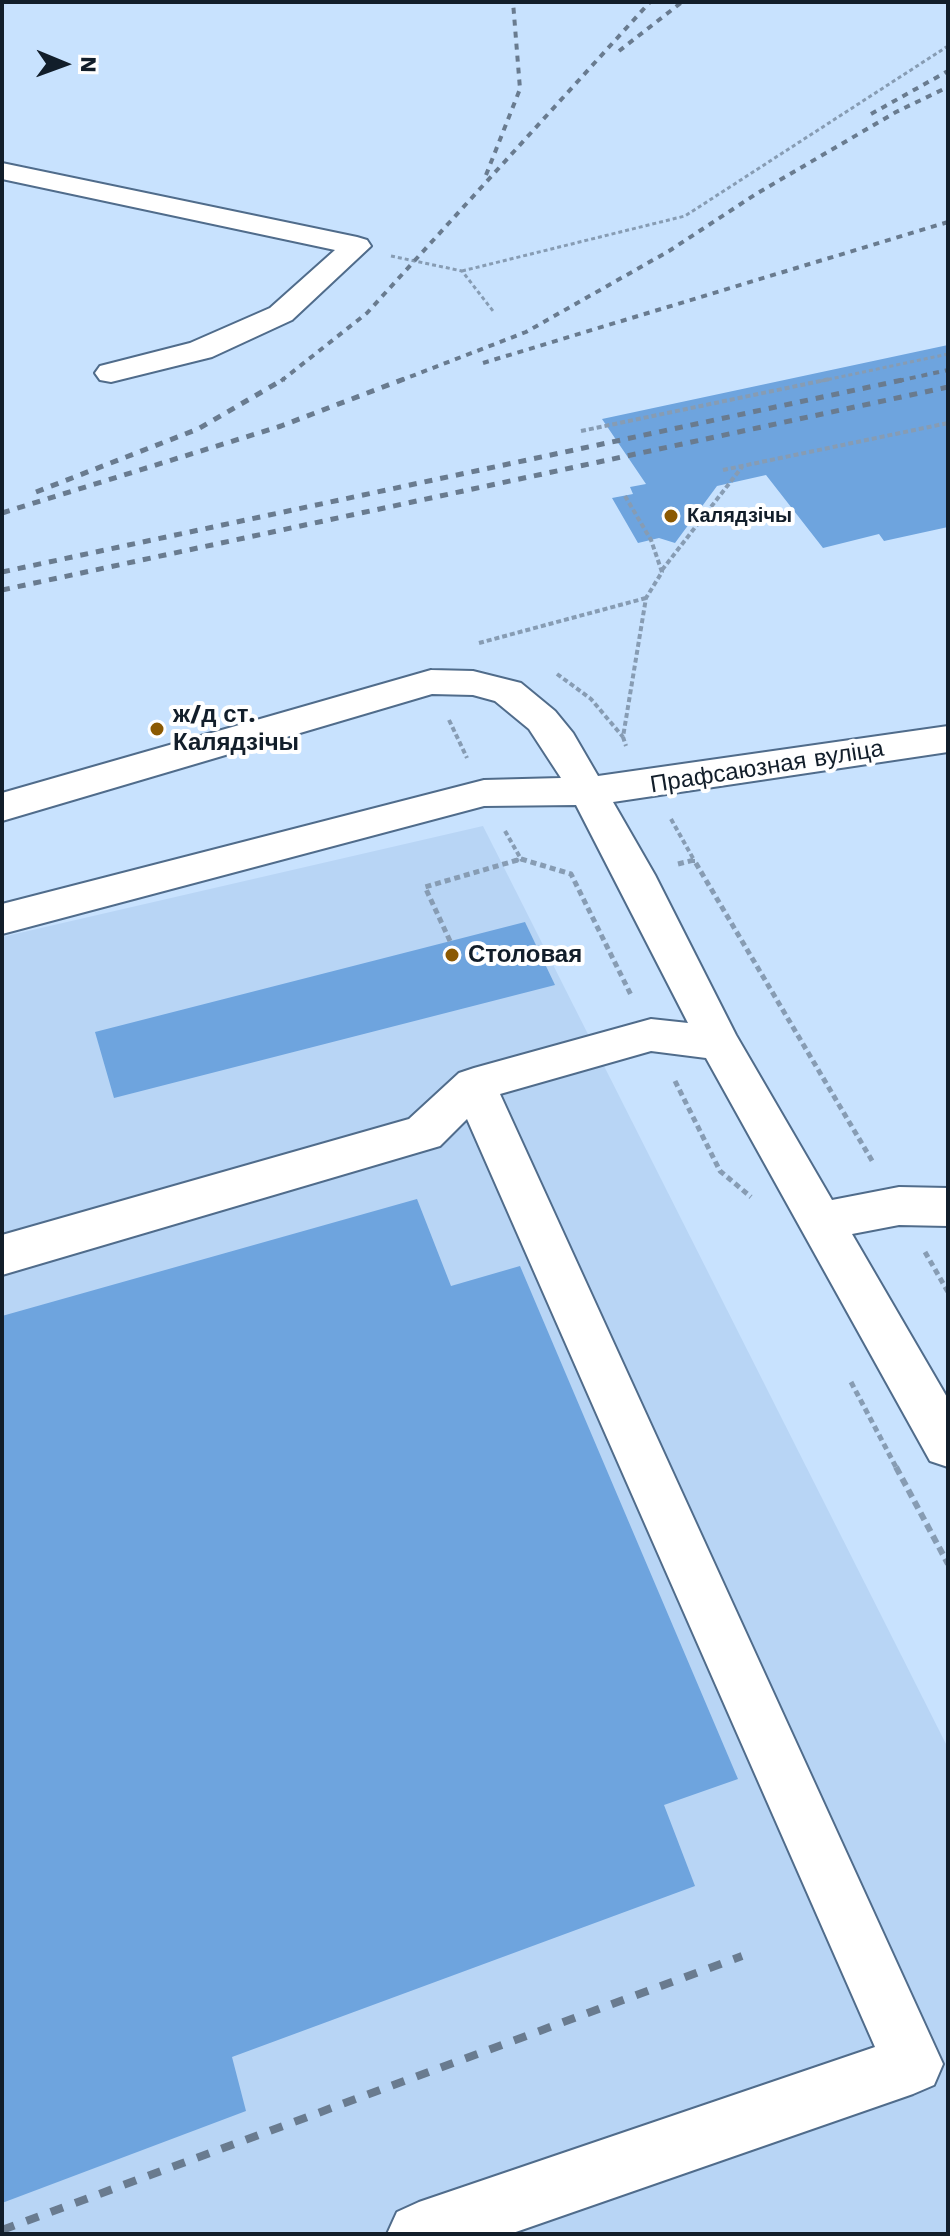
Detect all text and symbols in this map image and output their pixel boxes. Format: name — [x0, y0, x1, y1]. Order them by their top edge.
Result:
north arrow — [24, 24, 104, 104]
text: N — [76, 56, 101, 73]
place label: Калядзічы — [687, 504, 792, 528]
marker: Калядзічы — [662, 507, 680, 525]
place label: ж/д ст. Калядзічы — [173, 701, 299, 757]
marker: ж/д ст. Калядзічы — [148, 720, 166, 738]
street label: Прафсаюзная вуліца — [648, 734, 886, 800]
place label: Столовая — [468, 941, 582, 969]
marker: Столовая — [443, 946, 461, 964]

